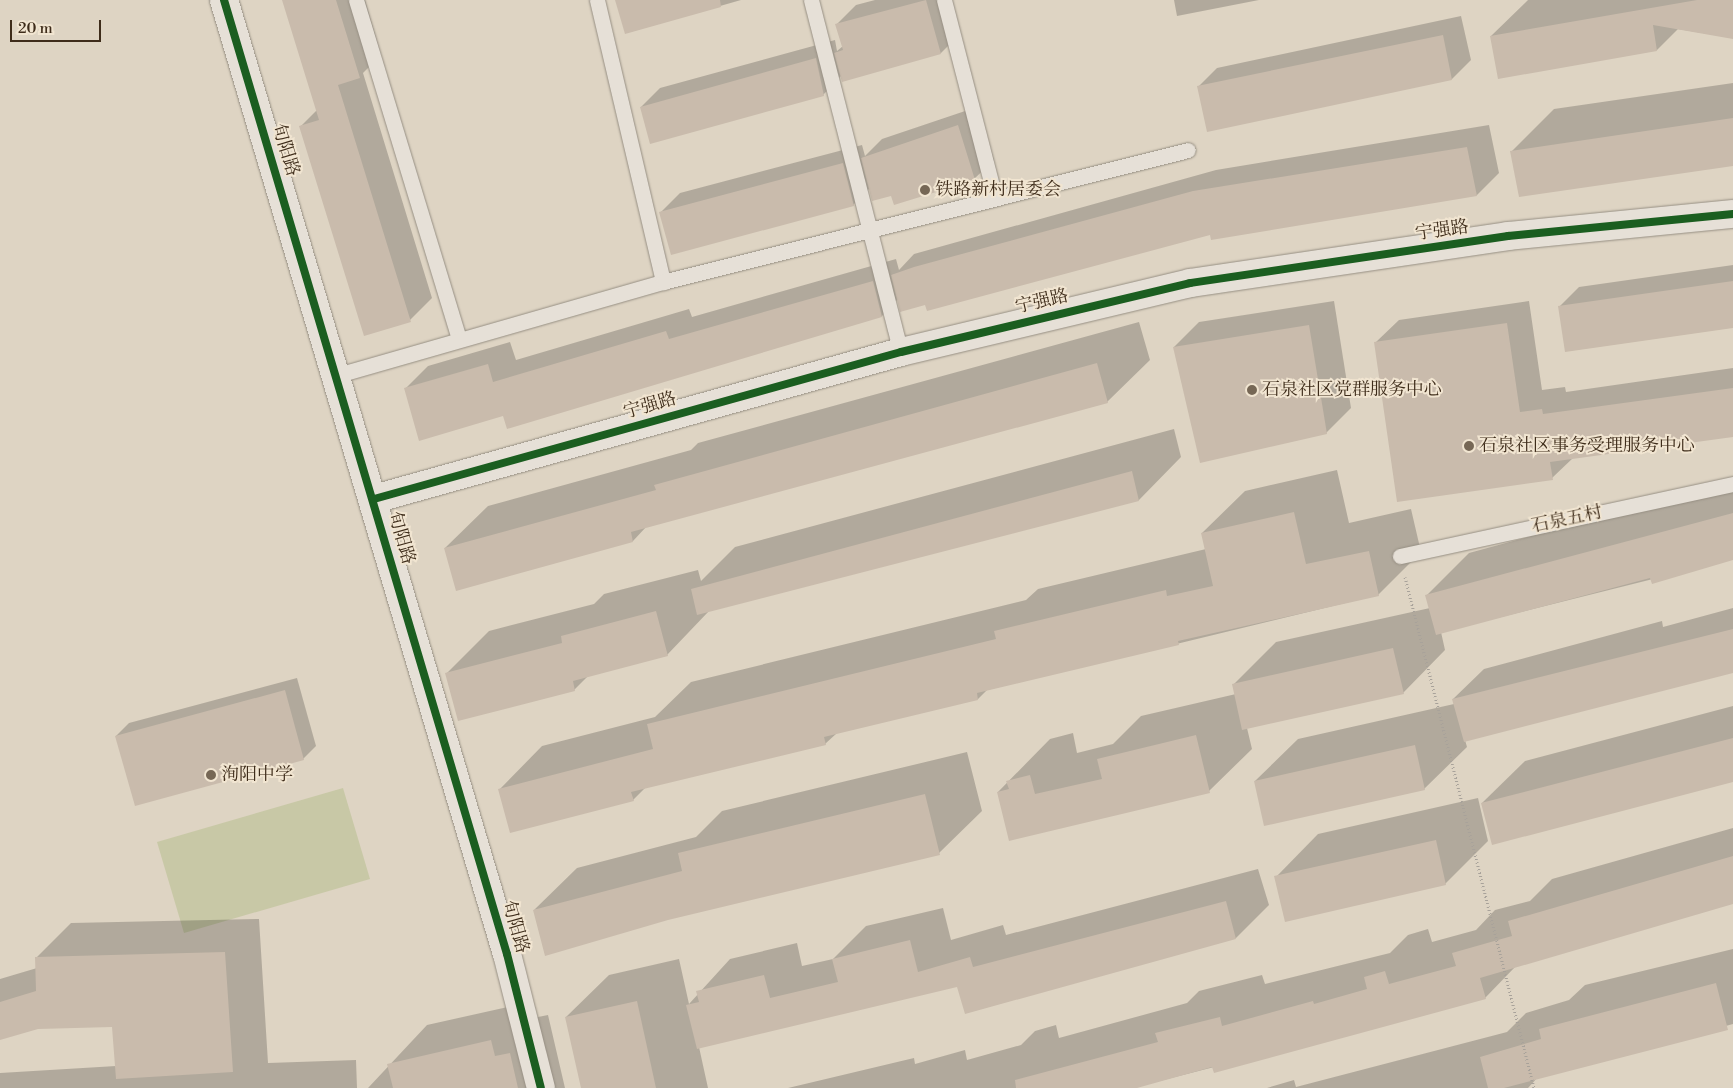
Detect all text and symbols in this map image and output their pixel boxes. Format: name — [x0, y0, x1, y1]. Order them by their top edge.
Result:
scale bar — [12, 10, 104, 42]
text: 20 m — [18, 19, 53, 38]
street label: 旬阳路 — [267, 121, 303, 179]
place label: 铁路新村居委会 — [935, 179, 1061, 201]
marker: 铁路新村居委会 — [919, 184, 931, 196]
street label: 宁强路 — [1414, 217, 1470, 245]
street label: 宁强路 — [1013, 285, 1071, 319]
place label: 石泉社区党群服务中心 — [1262, 379, 1442, 401]
marker: 石泉社区党群服务中心 — [1246, 384, 1258, 396]
street label: 宁强路 — [621, 388, 679, 424]
place label: 石泉社区事务受理服务中心 — [1479, 435, 1695, 457]
marker: 石泉社区事务受理服务中心 — [1463, 440, 1475, 452]
street label: 石泉五村 — [1530, 502, 1604, 538]
street label: 旬阳路 — [383, 509, 419, 567]
place label: 洵阳中学 — [221, 764, 293, 786]
marker: 洵阳中学 — [205, 769, 217, 781]
street label: 旬阳路 — [497, 898, 533, 956]

